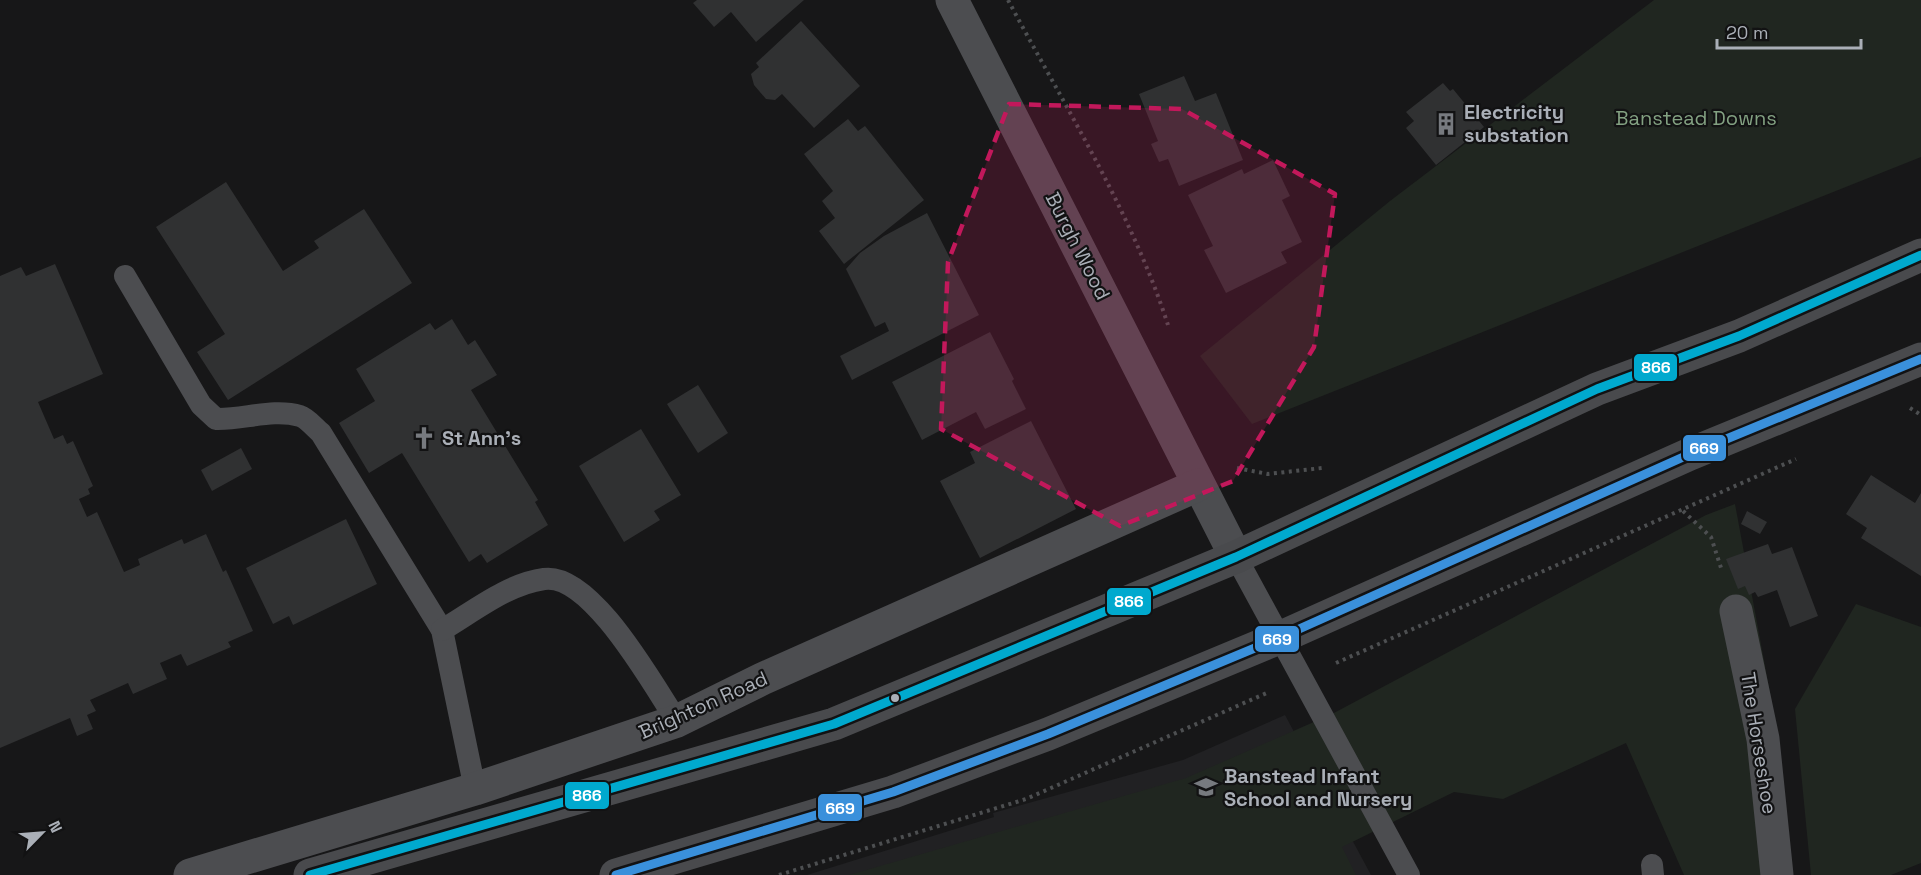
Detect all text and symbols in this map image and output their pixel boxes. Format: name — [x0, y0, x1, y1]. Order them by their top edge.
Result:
scale bar — [1717, 12, 1861, 50]
text: 20 m — [1726, 21, 1769, 44]
place label: Electricity substation — [1464, 99, 1569, 148]
park label: Banstead Downs — [1615, 105, 1777, 131]
building icon: Electricity substation — [1433, 111, 1459, 137]
street label: Burgh Wood — [1040, 188, 1116, 304]
line badge: 866 — [1633, 353, 1678, 382]
text: 866 — [1641, 357, 1671, 378]
church icon: St Ann's — [411, 425, 437, 451]
place label: St Ann's — [442, 425, 521, 451]
line badge: 669 — [1682, 434, 1727, 462]
text: 669 — [1689, 438, 1719, 459]
line badge: 866 — [1106, 587, 1152, 616]
text: 866 — [1114, 591, 1144, 612]
line badge: 669 — [1254, 625, 1300, 653]
text: 669 — [1262, 629, 1292, 650]
street label: Brighton Road — [635, 665, 771, 745]
street label: The Horseshoe — [1735, 670, 1783, 816]
unlabelled marker — [889, 692, 901, 704]
place label: Banstead Infant School and Nursery — [1224, 763, 1412, 812]
school or university icon: Banstead Infant School and Nursery — [1193, 774, 1219, 800]
line badge: 866 — [564, 781, 610, 810]
text: 866 — [572, 785, 602, 806]
line badge: 669 — [817, 793, 863, 822]
text: 669 — [825, 798, 855, 819]
north arrow — [12, 803, 72, 863]
text: N — [43, 818, 67, 836]

